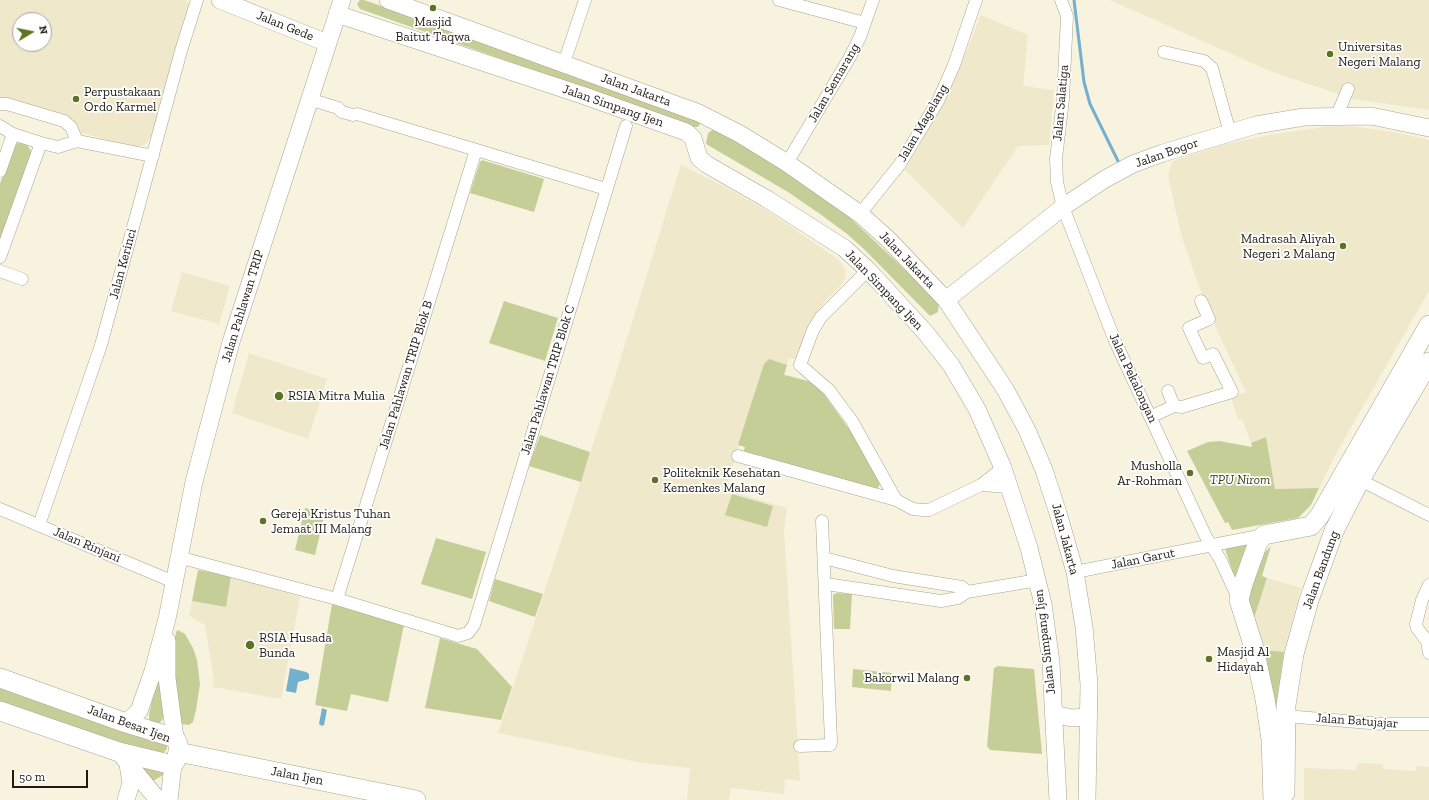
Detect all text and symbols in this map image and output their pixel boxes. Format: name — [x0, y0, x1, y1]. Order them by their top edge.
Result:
marker: Masjid Baitut Taqwa — [428, 3, 438, 13]
street label: Jalan Gede — [254, 7, 316, 45]
north arrow — [12, 12, 52, 52]
place label: Masjid Baitut Taqwa — [396, 14, 470, 45]
text: N — [36, 25, 50, 35]
place label: Universitas Negeri Malang — [1338, 39, 1421, 70]
street label: Jalan Semarang — [805, 41, 863, 125]
marker: Universitas Negeri Malang — [1325, 49, 1335, 59]
street label: Jalan Salatiga — [1050, 64, 1072, 142]
street label: Jalan Jakarta — [599, 70, 673, 110]
street label: Jalan Simpang Ijen — [561, 81, 665, 131]
street label: Jalan Magelang — [894, 81, 952, 165]
place label: Perpustakaan Ordo Karmel — [84, 84, 161, 115]
marker: Perpustakaan Ordo Karmel — [71, 94, 81, 104]
street label: Jalan Bogor — [1133, 135, 1201, 171]
street label: Jalan Kerinci — [106, 227, 140, 301]
street label: Jalan Jakarta — [876, 228, 938, 292]
place label: Madrasah Aliyah Negeri 2 Malang — [1241, 231, 1335, 262]
marker: Madrasah Aliyah Negeri 2 Malang — [1338, 241, 1348, 251]
street label: Jalan Simpang Ijen — [842, 247, 926, 333]
street label: Jalan Pahlawan TRIP — [218, 248, 268, 364]
street label: Jalan Pahlawan TRIP Blok B — [376, 299, 436, 451]
street label: Jalan Pahlawan TRIP Blok C — [518, 303, 578, 457]
street label: Jalan Pekalongan — [1105, 331, 1161, 425]
place label: RSIA Mitra Mulia — [288, 388, 385, 404]
marker: RSIA Mitra Mulia — [273, 390, 285, 402]
place label: Musholla Ar-Rohman — [1117, 458, 1182, 489]
place label: Politeknik Kesehatan Kemenkes Malang — [663, 465, 781, 496]
marker: Musholla Ar-Rohman — [1185, 468, 1195, 478]
park label: TPU Nirom — [1210, 472, 1270, 488]
marker: Politeknik Kesehatan Kemenkes Malang — [650, 475, 660, 485]
street label: Jalan Jakarta — [1048, 502, 1082, 576]
place label: Gereja Kristus Tuhan Jemaat III Malang — [271, 506, 390, 537]
marker: Gereja Kristus Tuhan Jemaat III Malang — [258, 516, 268, 526]
street label: Jalan Rinjani — [51, 524, 123, 566]
street label: Jalan Bandung — [1300, 529, 1342, 611]
street label: Jalan Garut — [1110, 545, 1176, 573]
street label: Jalan Simpang Ijen — [1031, 589, 1059, 695]
place label: RSIA Husada Bunda — [259, 630, 332, 661]
marker: RSIA Husada Bunda — [244, 639, 256, 651]
place label: Masjid Al Hidayah — [1217, 644, 1269, 675]
marker: Masjid Al Hidayah — [1204, 654, 1214, 664]
place label: Bakorwil Malang — [864, 670, 959, 686]
marker: Bakorwil Malang — [962, 673, 972, 683]
street label: Jalan Besar Ijen — [85, 702, 173, 746]
street label: Jalan Batujajar — [1315, 710, 1399, 732]
scale bar — [14, 762, 90, 788]
street label: Jalan Ijen — [270, 763, 324, 789]
text: 50 m — [19, 770, 45, 784]

